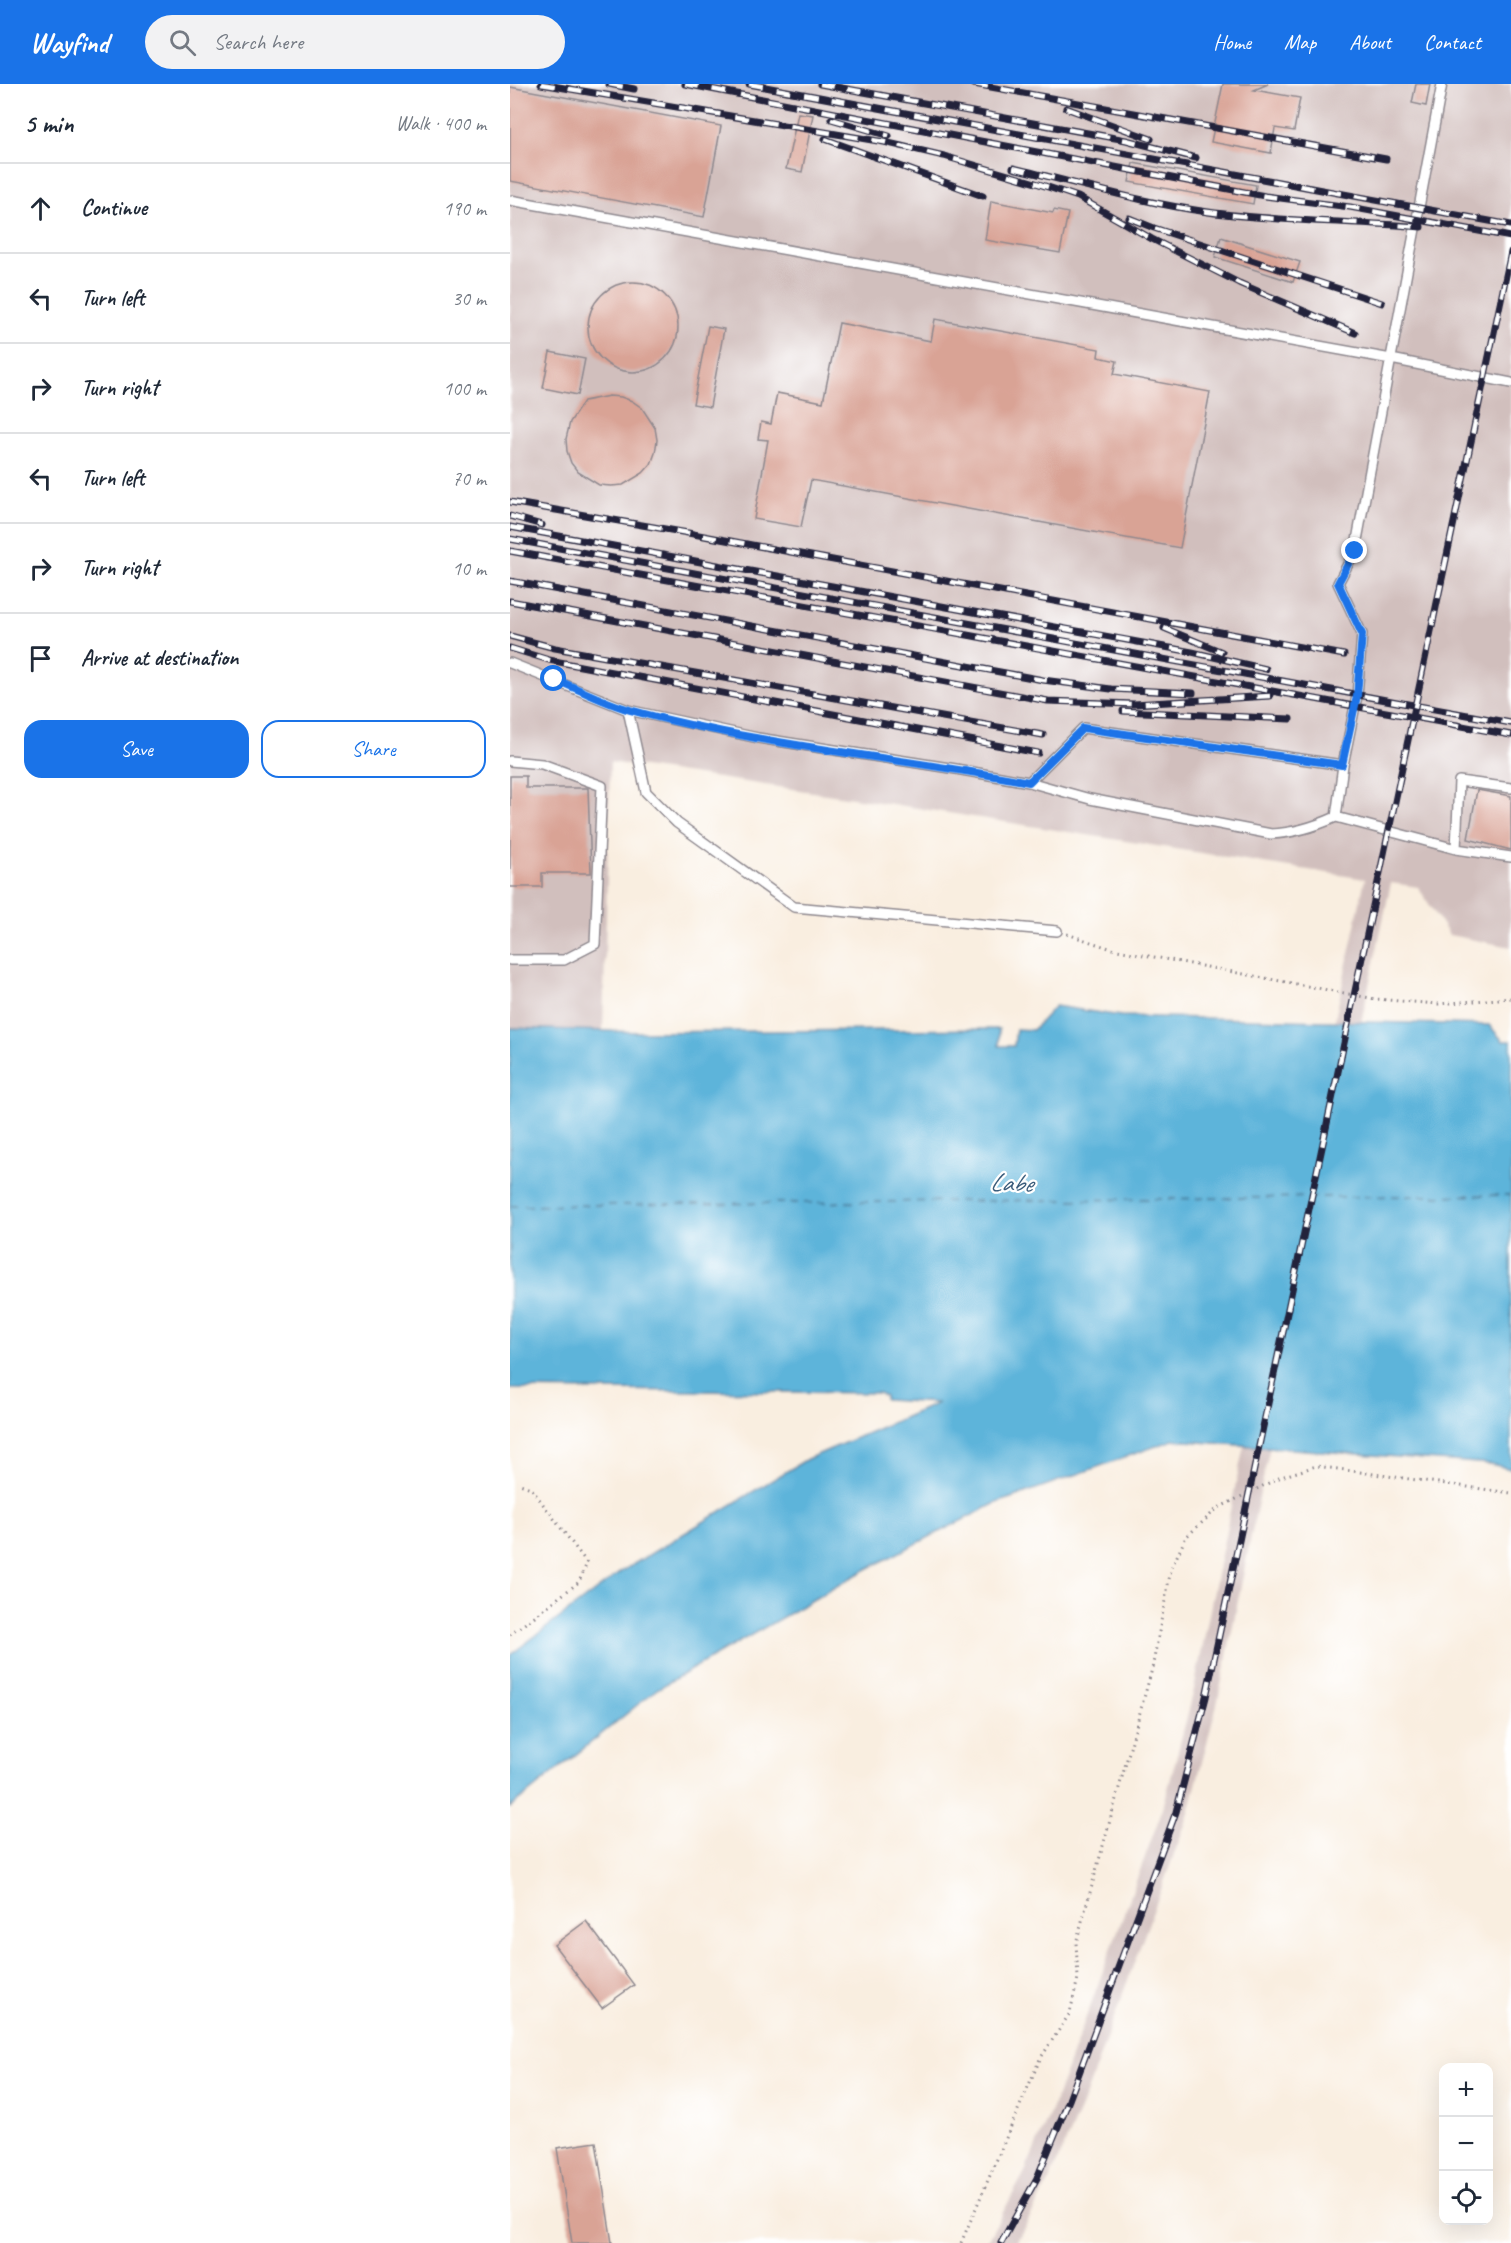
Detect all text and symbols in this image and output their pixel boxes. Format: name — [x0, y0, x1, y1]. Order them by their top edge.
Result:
search box — [145, 15, 565, 69]
text: Wayfind — [30, 25, 109, 60]
icon: search — [166, 26, 199, 59]
text: Search here — [214, 28, 303, 56]
text: Home — [1213, 29, 1251, 55]
text: Map — [1284, 29, 1316, 55]
text: About — [1349, 29, 1391, 55]
text: Contact — [1424, 29, 1481, 55]
text: 5 min — [24, 107, 73, 140]
text: Walk · 400 m — [396, 111, 486, 136]
icon: ahead — [24, 192, 57, 225]
text: Continue — [81, 194, 147, 222]
text: 190 m — [443, 196, 486, 221]
icon: left — [24, 282, 57, 315]
text: Turn left — [81, 284, 145, 312]
text: 30 m — [452, 286, 486, 311]
icon: right — [24, 372, 57, 405]
text: Turn right — [81, 374, 158, 402]
text: 100 m — [443, 376, 486, 401]
icon: left — [24, 462, 57, 495]
text: Turn left — [81, 464, 145, 492]
text: 70 m — [452, 466, 486, 491]
route end — [1341, 537, 1367, 563]
icon: right — [24, 552, 57, 585]
text: Turn right — [81, 554, 158, 582]
text: 10 m — [452, 556, 486, 581]
icon: arrive — [24, 642, 57, 675]
text: Arrive at destination — [81, 644, 238, 672]
route start — [540, 665, 566, 691]
button: Save — [24, 720, 249, 778]
button: Share — [261, 720, 486, 778]
water label: Labe — [989, 1165, 1036, 1200]
map controls — [1439, 2063, 1493, 2225]
button: + — [1439, 2063, 1493, 2117]
button: − — [1439, 2117, 1493, 2171]
button: locate — [1439, 2171, 1493, 2225]

